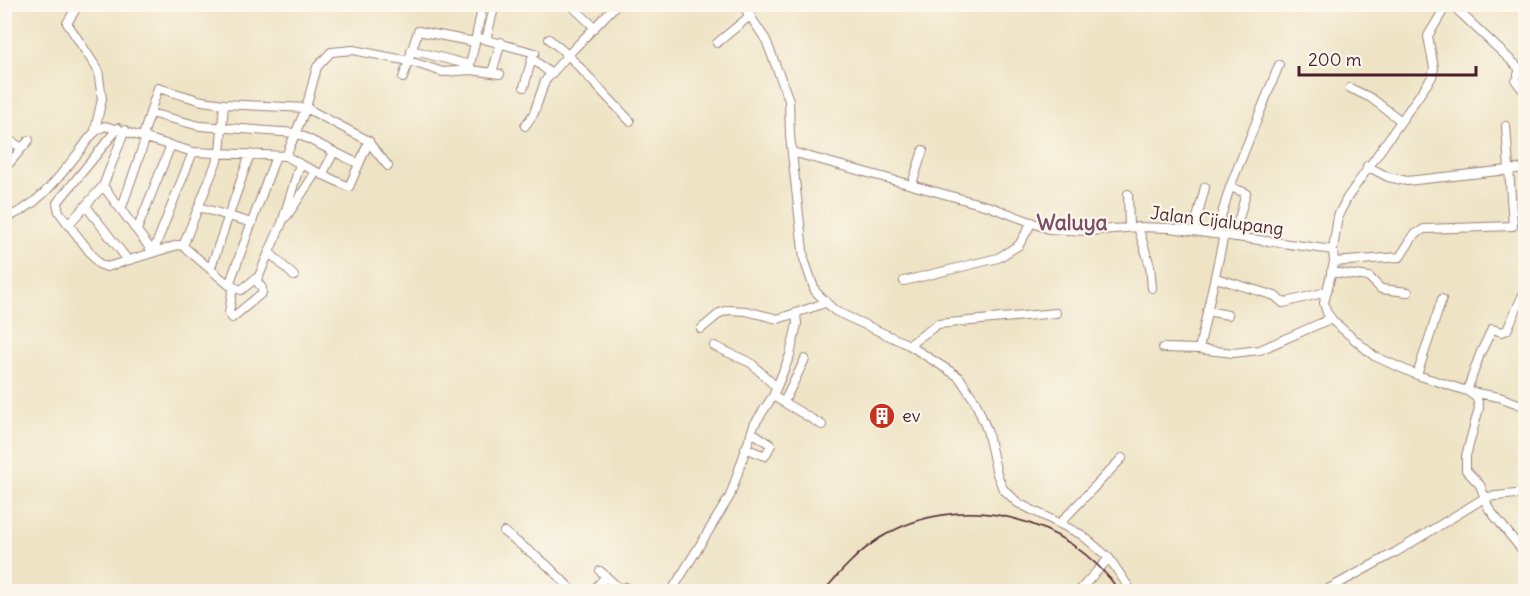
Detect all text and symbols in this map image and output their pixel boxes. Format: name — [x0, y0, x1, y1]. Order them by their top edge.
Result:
scale bar — [1299, 39, 1476, 77]
text: 200 m — [1308, 48, 1362, 71]
street label: Jalan Cijalupang — [1149, 201, 1285, 240]
district label: Waluya — [1036, 209, 1108, 236]
building icon: ev — [867, 401, 897, 431]
place label: ev — [902, 404, 921, 427]

